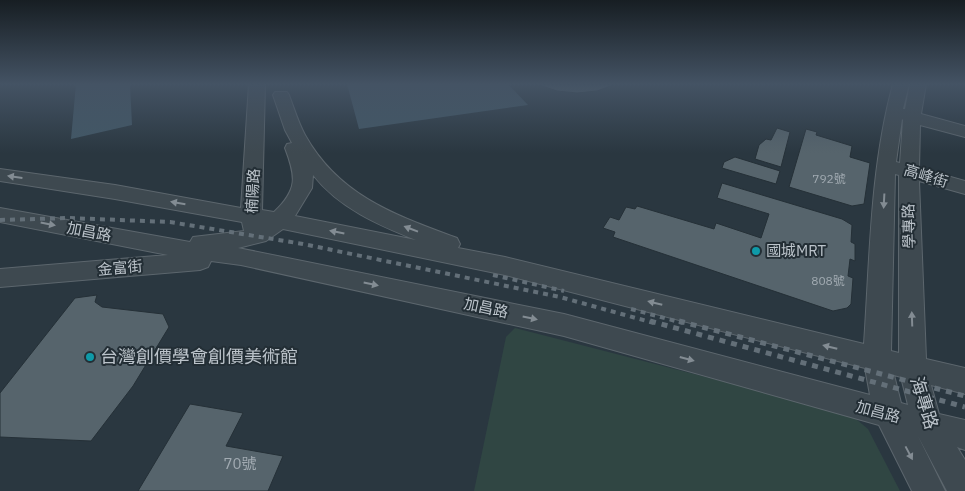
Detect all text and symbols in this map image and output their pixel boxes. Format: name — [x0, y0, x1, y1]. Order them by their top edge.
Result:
street label: 高峰街 — [902, 160, 950, 191]
street label: 楠陽路 — [242, 168, 263, 214]
house number: 792號 — [812, 171, 846, 186]
one-way arrow — [6, 173, 22, 181]
one-way arrow — [880, 194, 888, 210]
one-way arrow — [169, 199, 185, 207]
street label: 學專路 — [899, 203, 918, 249]
street label: 加昌路 — [65, 218, 113, 245]
one-way arrow — [40, 221, 56, 229]
one-way arrow — [403, 225, 418, 233]
one-way arrow — [330, 228, 345, 236]
place label: 國城MRT — [766, 241, 826, 260]
marker: 國城MRT — [750, 245, 762, 257]
street label: 金富街 — [97, 256, 143, 279]
house number: 808號 — [811, 273, 845, 288]
one-way arrow — [364, 280, 379, 288]
street label: 加昌路 — [462, 294, 510, 321]
one-way arrow — [648, 299, 663, 307]
one-way arrow — [908, 311, 916, 327]
one-way arrow — [522, 314, 538, 322]
one-way arrow — [822, 343, 837, 351]
place label: 台灣創價學會創價美術館 — [100, 345, 298, 368]
marker: 台灣創價學會創價美術館 — [84, 351, 96, 363]
one-way arrow — [680, 356, 695, 364]
street label: 海專路 — [906, 374, 943, 432]
street label: 加昌路 — [854, 397, 902, 427]
one-way arrow — [905, 446, 913, 460]
house number: 70號 — [223, 454, 257, 473]

